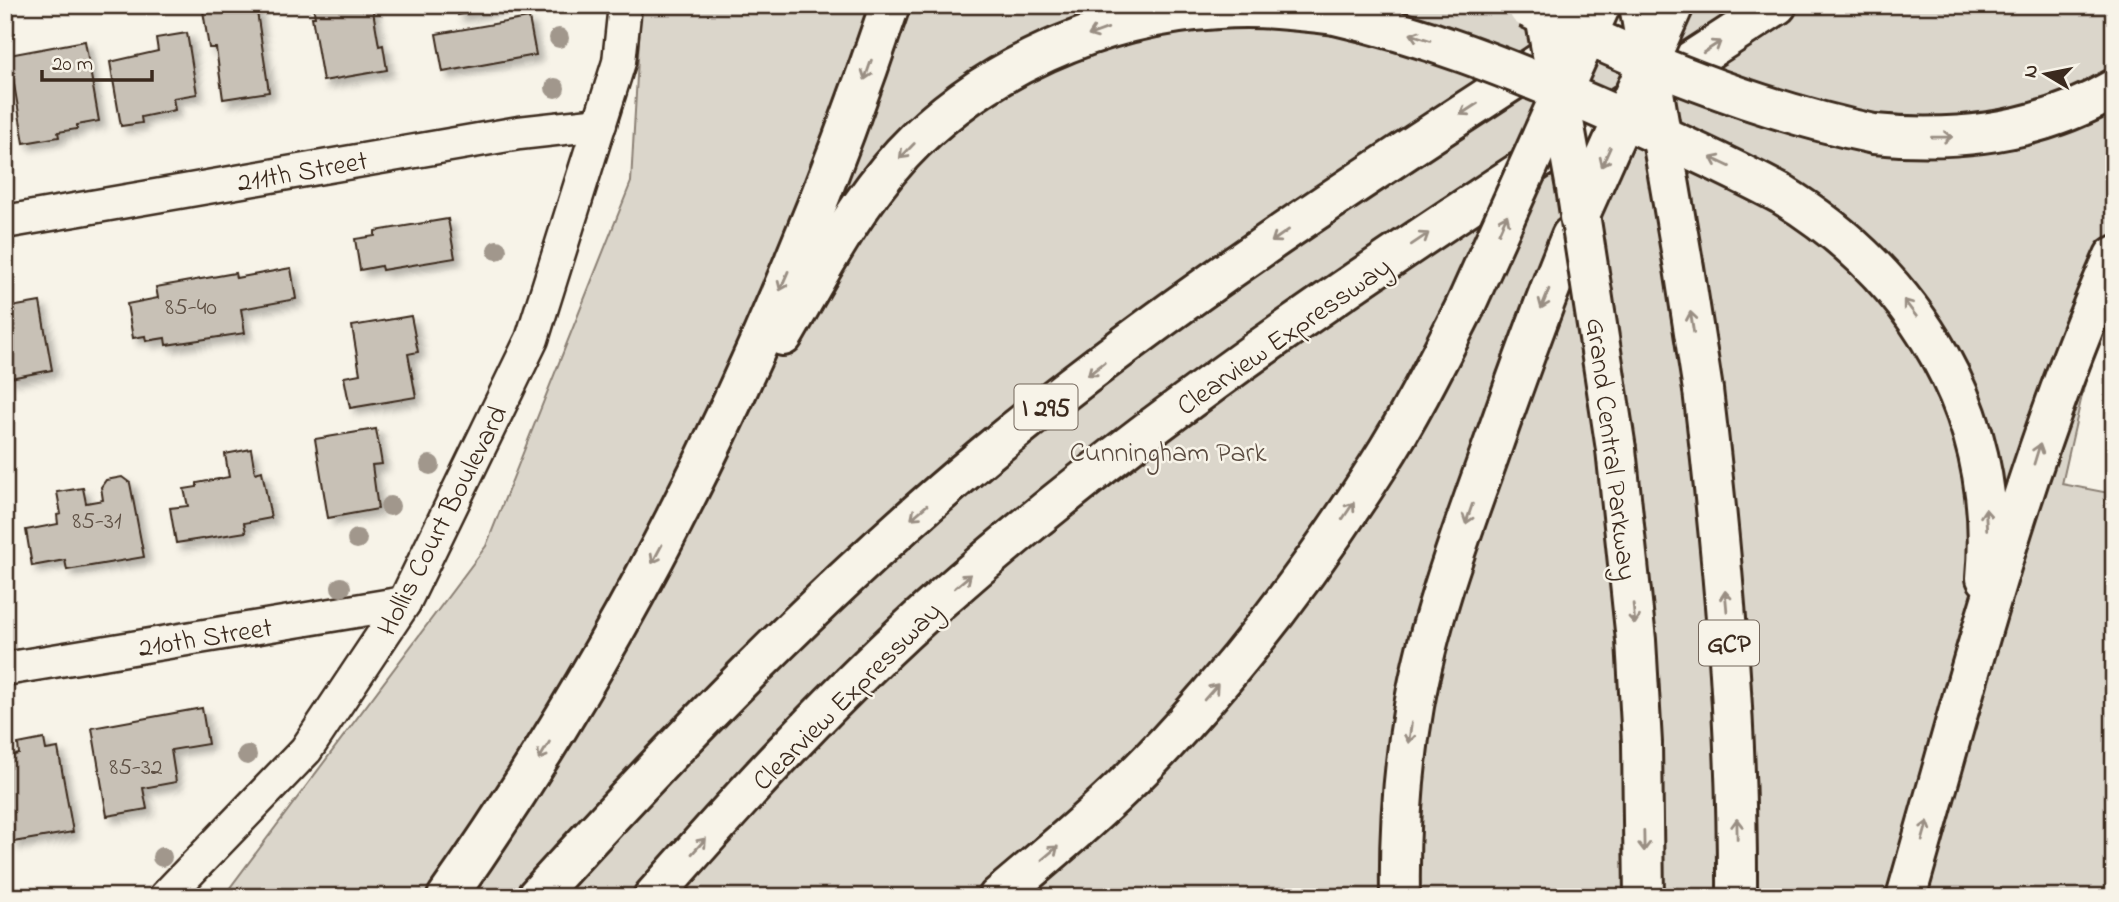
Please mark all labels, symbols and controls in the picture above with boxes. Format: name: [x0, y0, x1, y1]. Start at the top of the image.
one-way arrow: [1088, 27, 1110, 39]
one-way arrow: [1409, 30, 1431, 43]
scale bar: [42, 38, 152, 82]
north arrow: [2010, 38, 2080, 108]
one-way arrow: [1702, 40, 1722, 54]
text: 20 m: [52, 50, 93, 80]
one-way arrow: [861, 59, 874, 81]
text: N: [2017, 63, 2046, 80]
one-way arrow: [1460, 102, 1479, 116]
one-way arrow: [1930, 131, 1953, 144]
street label: 211th Street: [234, 142, 371, 205]
one-way arrow: [898, 142, 915, 159]
one-way arrow: [1599, 146, 1612, 167]
one-way arrow: [1710, 155, 1731, 169]
one-way arrow: [1497, 214, 1510, 235]
one-way arrow: [1271, 229, 1290, 243]
one-way arrow: [1409, 232, 1429, 246]
street label: Clearview Expressway: [1169, 248, 1401, 427]
one-way arrow: [777, 270, 790, 292]
one-way arrow: [1537, 288, 1550, 310]
house number: 85-40: [165, 291, 217, 326]
one-way arrow: [1902, 299, 1917, 318]
one-way arrow: [1686, 311, 1699, 334]
street label: Grand Central Parkway: [1573, 316, 1646, 583]
one-way arrow: [1087, 361, 1105, 376]
road number: I 295: [1014, 384, 1078, 430]
street label: Hollis Court Boulevard: [368, 399, 520, 644]
park label: Cunningham Park: [1070, 434, 1267, 475]
one-way arrow: [2032, 443, 2045, 465]
one-way arrow: [1340, 502, 1355, 521]
one-way arrow: [1462, 502, 1474, 524]
one-way arrow: [910, 504, 928, 520]
house number: 85-31: [72, 505, 122, 540]
one-way arrow: [1979, 508, 1992, 531]
one-way arrow: [650, 543, 664, 564]
one-way arrow: [954, 573, 972, 589]
one-way arrow: [1719, 591, 1732, 613]
street label: Clearview Expressway: [744, 593, 953, 802]
one-way arrow: [1627, 602, 1640, 625]
street label: 210th Street: [136, 609, 276, 670]
road number: GCP: [1699, 621, 1759, 666]
one-way arrow: [1203, 684, 1219, 702]
one-way arrow: [1404, 722, 1417, 744]
one-way arrow: [537, 741, 551, 761]
house number: 85-32: [109, 751, 163, 786]
one-way arrow: [1730, 817, 1744, 840]
one-way arrow: [1919, 820, 1932, 843]
one-way arrow: [1637, 829, 1650, 852]
one-way arrow: [691, 837, 707, 855]
one-way arrow: [1041, 845, 1059, 861]

